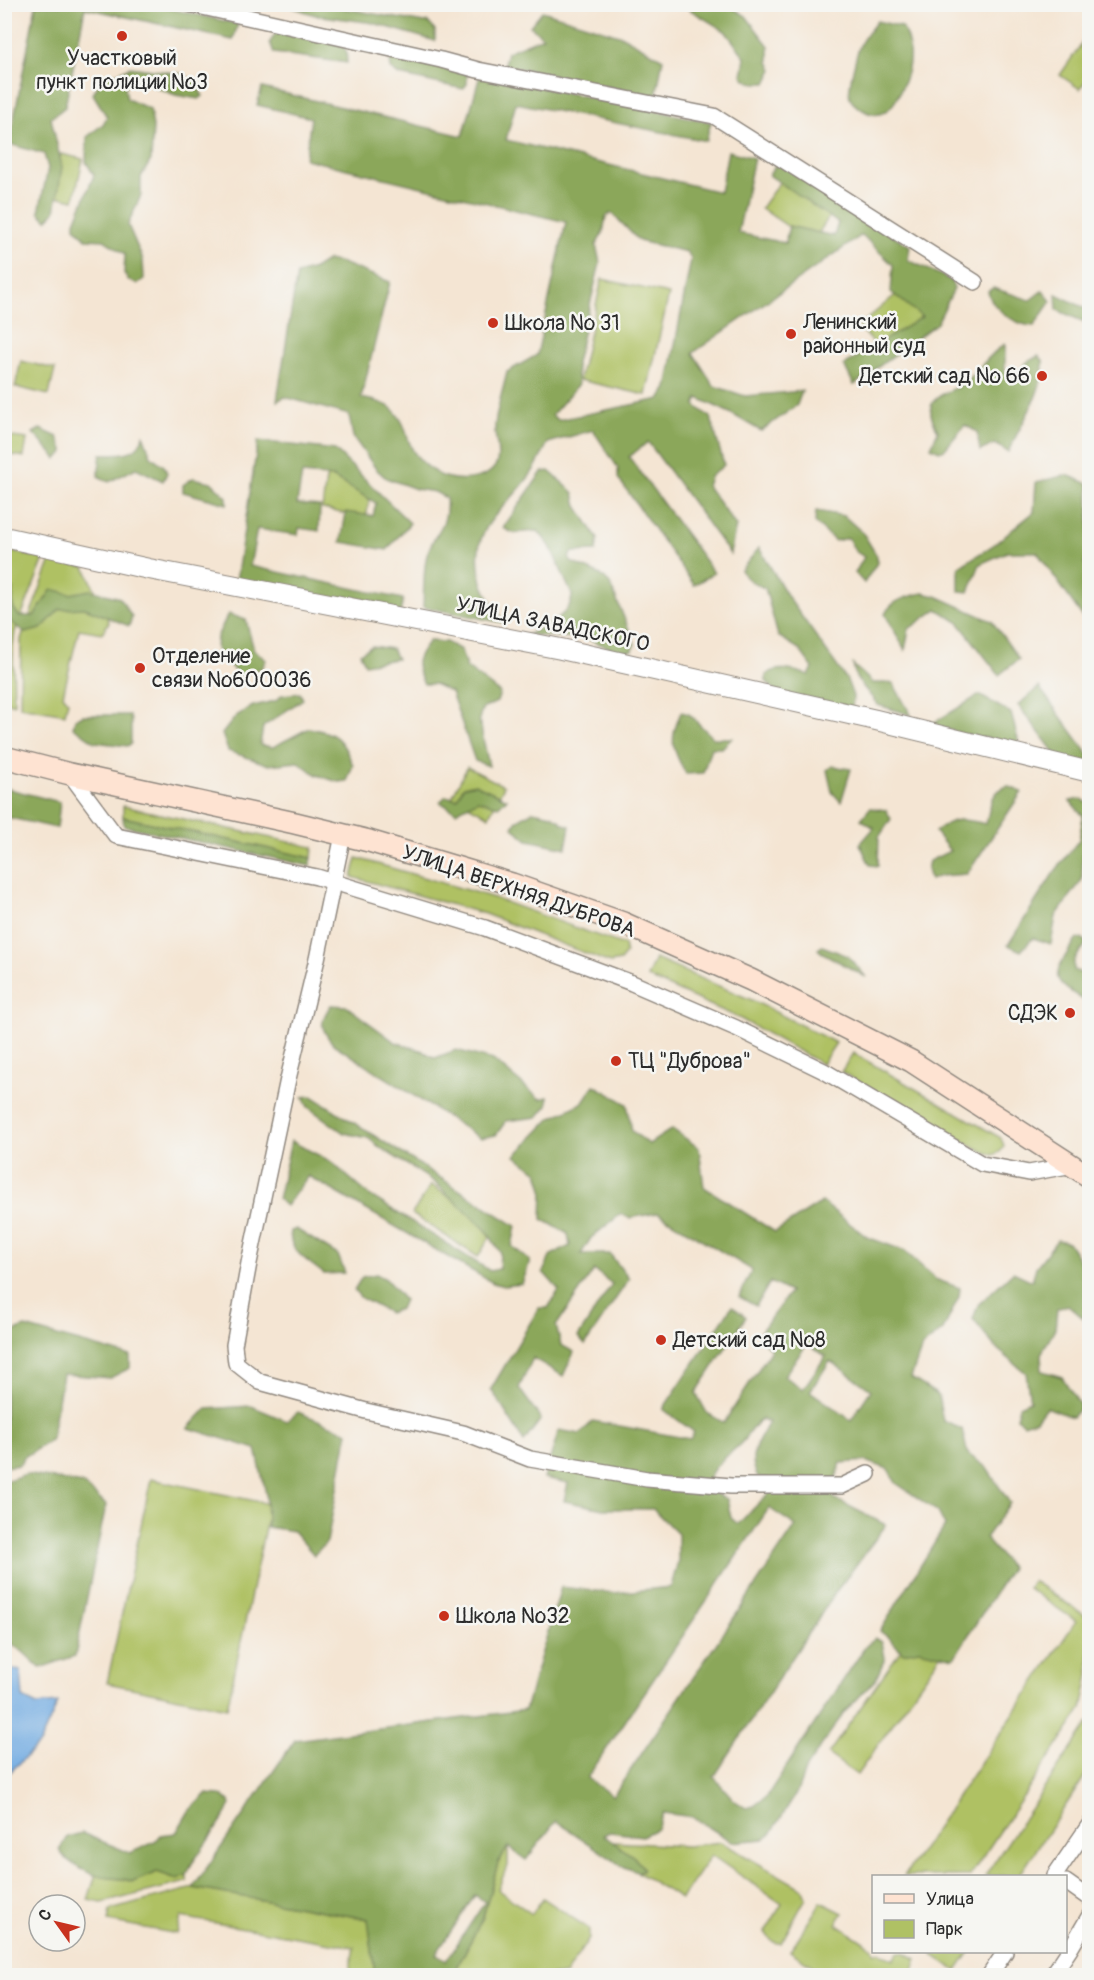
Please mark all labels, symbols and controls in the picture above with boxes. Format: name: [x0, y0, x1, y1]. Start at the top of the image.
marker: Участковый пункт полиции №3: [115, 29, 129, 43]
place label: Участковый пункт полиции №3: [36, 45, 208, 96]
place label: Ленинский районный суд: [802, 309, 926, 360]
place label: Школа № 31: [505, 310, 620, 337]
marker: Школа № 31: [486, 316, 500, 330]
marker: Ленинский районный суд: [784, 327, 798, 341]
place label: Детский сад № 66: [858, 363, 1030, 390]
marker: Детский сад № 66: [1035, 369, 1049, 383]
street label: УЛИЦА ЗАВАДСКОГО: [454, 591, 652, 658]
place label: Отделение связи №600036: [152, 643, 312, 694]
marker: Отделение связи №600036: [133, 661, 147, 675]
street label: УЛИЦА ВЕРХНЯЯ ДУБРОВА: [399, 839, 639, 944]
place label: СДЭК: [1008, 1000, 1058, 1027]
marker: СДЭК: [1063, 1006, 1077, 1020]
place label: ТЦ "Дуброва": [628, 1048, 751, 1075]
marker: ТЦ "Дуброва": [609, 1054, 623, 1068]
place label: Детский сад №8: [672, 1327, 826, 1354]
marker: Детский сад №8: [654, 1333, 668, 1347]
place label: Школа №32: [456, 1603, 570, 1630]
marker: Школа №32: [437, 1609, 451, 1623]
legend: [872, 1875, 1067, 1953]
text: Улица: [926, 1888, 974, 1911]
north arrow: [27, 1893, 87, 1953]
text: С: [34, 1905, 57, 1925]
text: Парк: [926, 1918, 963, 1941]

